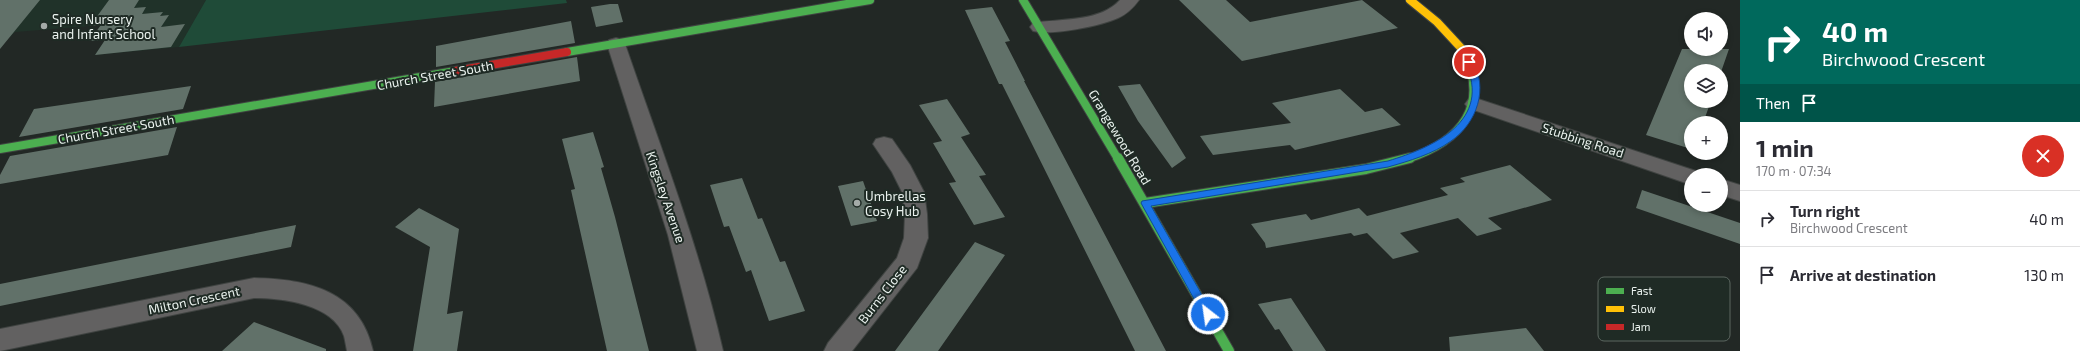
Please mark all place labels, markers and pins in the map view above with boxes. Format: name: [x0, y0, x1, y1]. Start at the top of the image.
place label: Spire Nursery and Infant School: [52, 11, 155, 42]
marker: Spire Nursery and Infant School: [39, 21, 49, 31]
pin: [1452, 45, 1486, 79]
place label: Umbrellas Cosy Hub: [865, 188, 926, 219]
marker: Umbrellas Cosy Hub: [852, 198, 862, 208]

